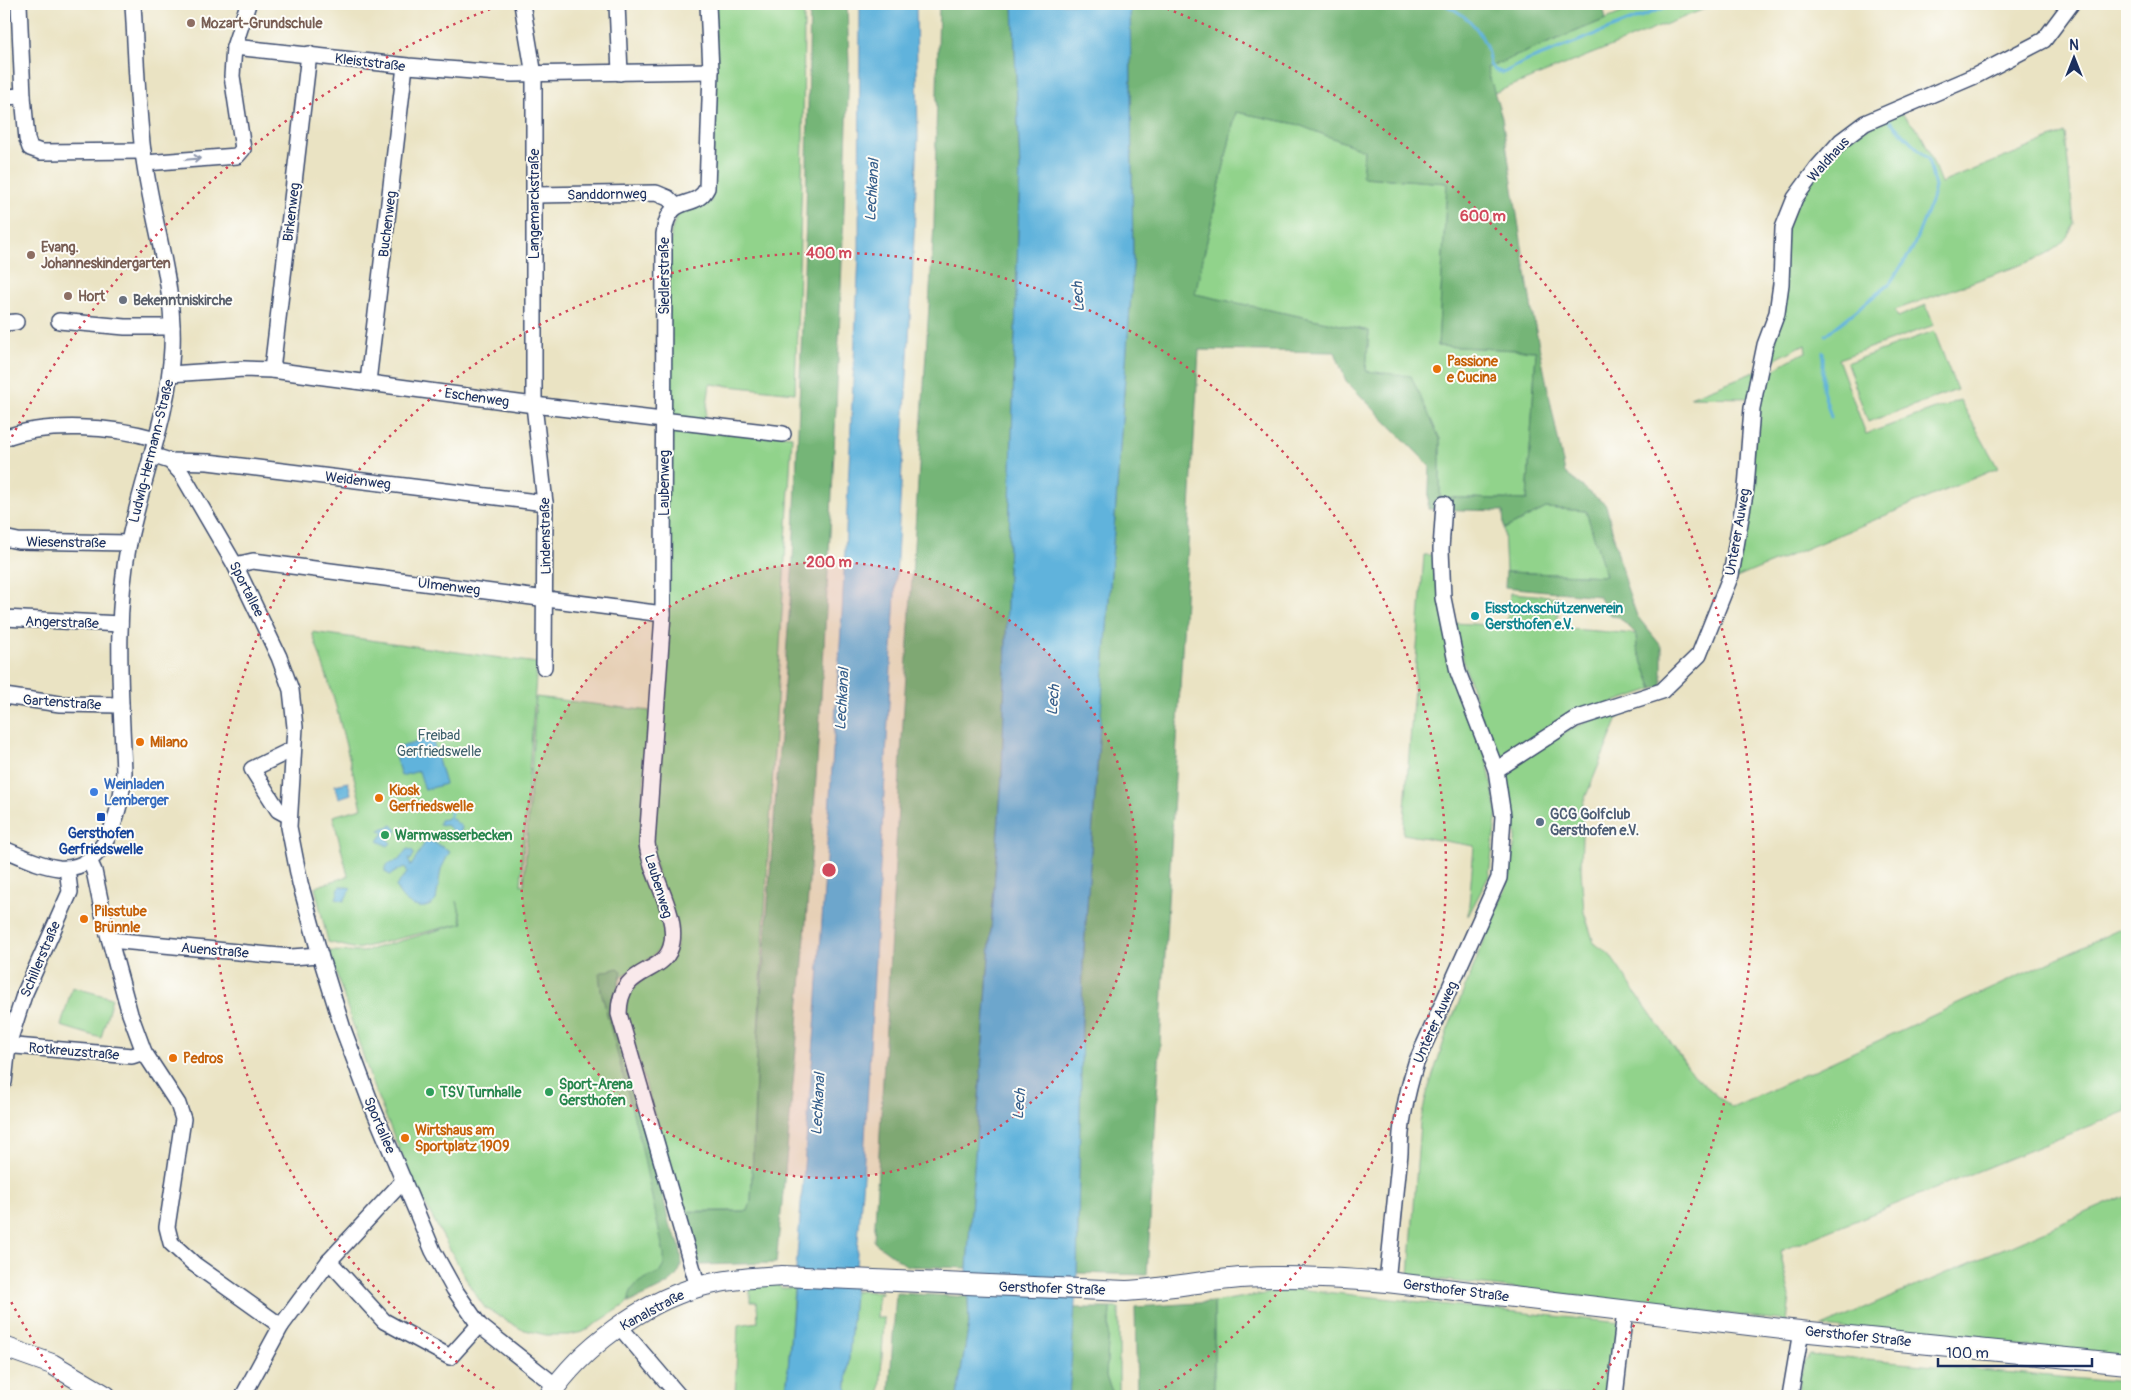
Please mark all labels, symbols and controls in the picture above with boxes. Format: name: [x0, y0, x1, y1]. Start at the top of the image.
place label: Mozart-Grundschule: [201, 15, 323, 32]
marker: Mozart-Grundschule: [185, 17, 197, 29]
north arrow: [2048, 32, 2098, 82]
text: N: [2069, 37, 2079, 54]
street label: Kleiststraße: [334, 50, 406, 75]
street label: Waldhaus: [1804, 133, 1853, 185]
street label: Langemarckstraße: [526, 149, 543, 259]
one-way arrow: [185, 155, 201, 164]
water label: Lechkanal: [861, 157, 884, 222]
street label: Birkenweg: [279, 182, 304, 242]
street label: Sanddornweg: [567, 185, 647, 204]
street label: Buchenweg: [375, 190, 400, 258]
text: 600 m: [1460, 207, 1506, 226]
street label: Siedlerstraße: [656, 237, 673, 315]
place label: Evang. Johanneskindergarten: [41, 239, 171, 272]
text: 400 m: [806, 244, 852, 263]
marker: Evang. Johanneskindergarten: [25, 249, 37, 261]
water label: Lech: [1068, 280, 1089, 313]
place label: Hort: [78, 288, 105, 305]
marker: Hort: [62, 290, 74, 302]
place label: Bekenntniskirche: [133, 292, 233, 309]
marker: Bekenntniskirche: [117, 294, 129, 306]
place label: Passione e Cucina: [1446, 353, 1499, 386]
marker: Passione e Cucina: [1431, 363, 1443, 375]
street label: Ludwig-Hermann-Straße: [125, 378, 178, 525]
street label: Eschenweg: [443, 385, 510, 410]
street label: Laubenweg: [656, 450, 673, 516]
street label: Weidenweg: [324, 468, 392, 493]
street label: Unterer Auweg: [1721, 487, 1754, 577]
street label: Lindenstraße: [536, 497, 555, 575]
street label: Wiesenstraße: [26, 533, 106, 552]
text: 200 m: [806, 553, 852, 572]
street label: Sportallee: [225, 559, 268, 620]
street label: Ulmenweg: [417, 574, 481, 599]
place label: Eisstockschützenverein Gersthofen e.V.: [1485, 600, 1623, 633]
marker: Eisstockschützenverein Gersthofen e.V.: [1469, 610, 1481, 622]
street label: Angerstraße: [25, 613, 99, 632]
water label: Lechkanal: [831, 666, 854, 731]
water label: Lech: [1043, 683, 1064, 716]
street label: Gartenstraße: [22, 691, 102, 714]
park label: Freibad Gerfriedswelle: [397, 727, 481, 760]
place label: Milano: [150, 734, 188, 751]
marker: Milano: [134, 736, 146, 748]
place label: Weinladen Lemberger: [104, 776, 170, 809]
place label: Kiosk Gerfriedswelle: [389, 782, 474, 815]
marker: Weinladen Lemberger: [88, 786, 100, 798]
marker: Kiosk Gerfriedswelle: [373, 792, 385, 804]
place label: GCG Golfclub Gersthofen e.V.: [1550, 806, 1639, 839]
marker: Gersthofen Gerfriedswelle: [95, 811, 107, 823]
marker: GCG Golfclub Gersthofen e.V.: [1534, 816, 1546, 828]
place label: Gersthofen Gerfriedswelle: [59, 825, 144, 858]
place label: Warmwasserbecken: [395, 827, 513, 844]
marker: Warmwasserbecken: [379, 829, 391, 841]
street label: Laubenweg: [641, 852, 676, 920]
centre of rings: [820, 861, 838, 879]
place label: Pilsstube Brünnle: [94, 903, 148, 936]
marker: Pilsstube Brünnle: [78, 913, 90, 925]
street label: Schillerstraße: [17, 919, 64, 1000]
street label: Auenstraße: [180, 939, 250, 962]
street label: Unterer Auweg: [1410, 978, 1461, 1066]
street label: Rotkreuzstraße: [28, 1039, 120, 1064]
place label: Pedros: [183, 1050, 224, 1067]
marker: Pedros: [167, 1052, 179, 1064]
water label: Lechkanal: [807, 1071, 830, 1136]
place label: Sport-Arena Gersthofen: [559, 1076, 633, 1109]
place label: TSV Turnhalle: [439, 1084, 522, 1101]
marker: TSV Turnhalle: [424, 1086, 436, 1098]
marker: Sport-Arena Gersthofen: [543, 1086, 555, 1098]
water label: Lech: [1009, 1087, 1030, 1120]
street label: Sportallee: [360, 1094, 399, 1156]
place label: Wirtshaus am Sportplatz 1909: [415, 1122, 509, 1155]
marker: Wirtshaus am Sportplatz 1909: [399, 1132, 411, 1144]
street label: Gersthofer Straße: [1402, 1276, 1510, 1305]
street label: Gersthofer Straße: [998, 1278, 1106, 1299]
street label: Kanalstraße: [617, 1286, 687, 1334]
street label: Gersthofer Straße: [1804, 1322, 1912, 1351]
scale bar: [1938, 1335, 2092, 1367]
text: 100 m: [1946, 1344, 1989, 1363]

